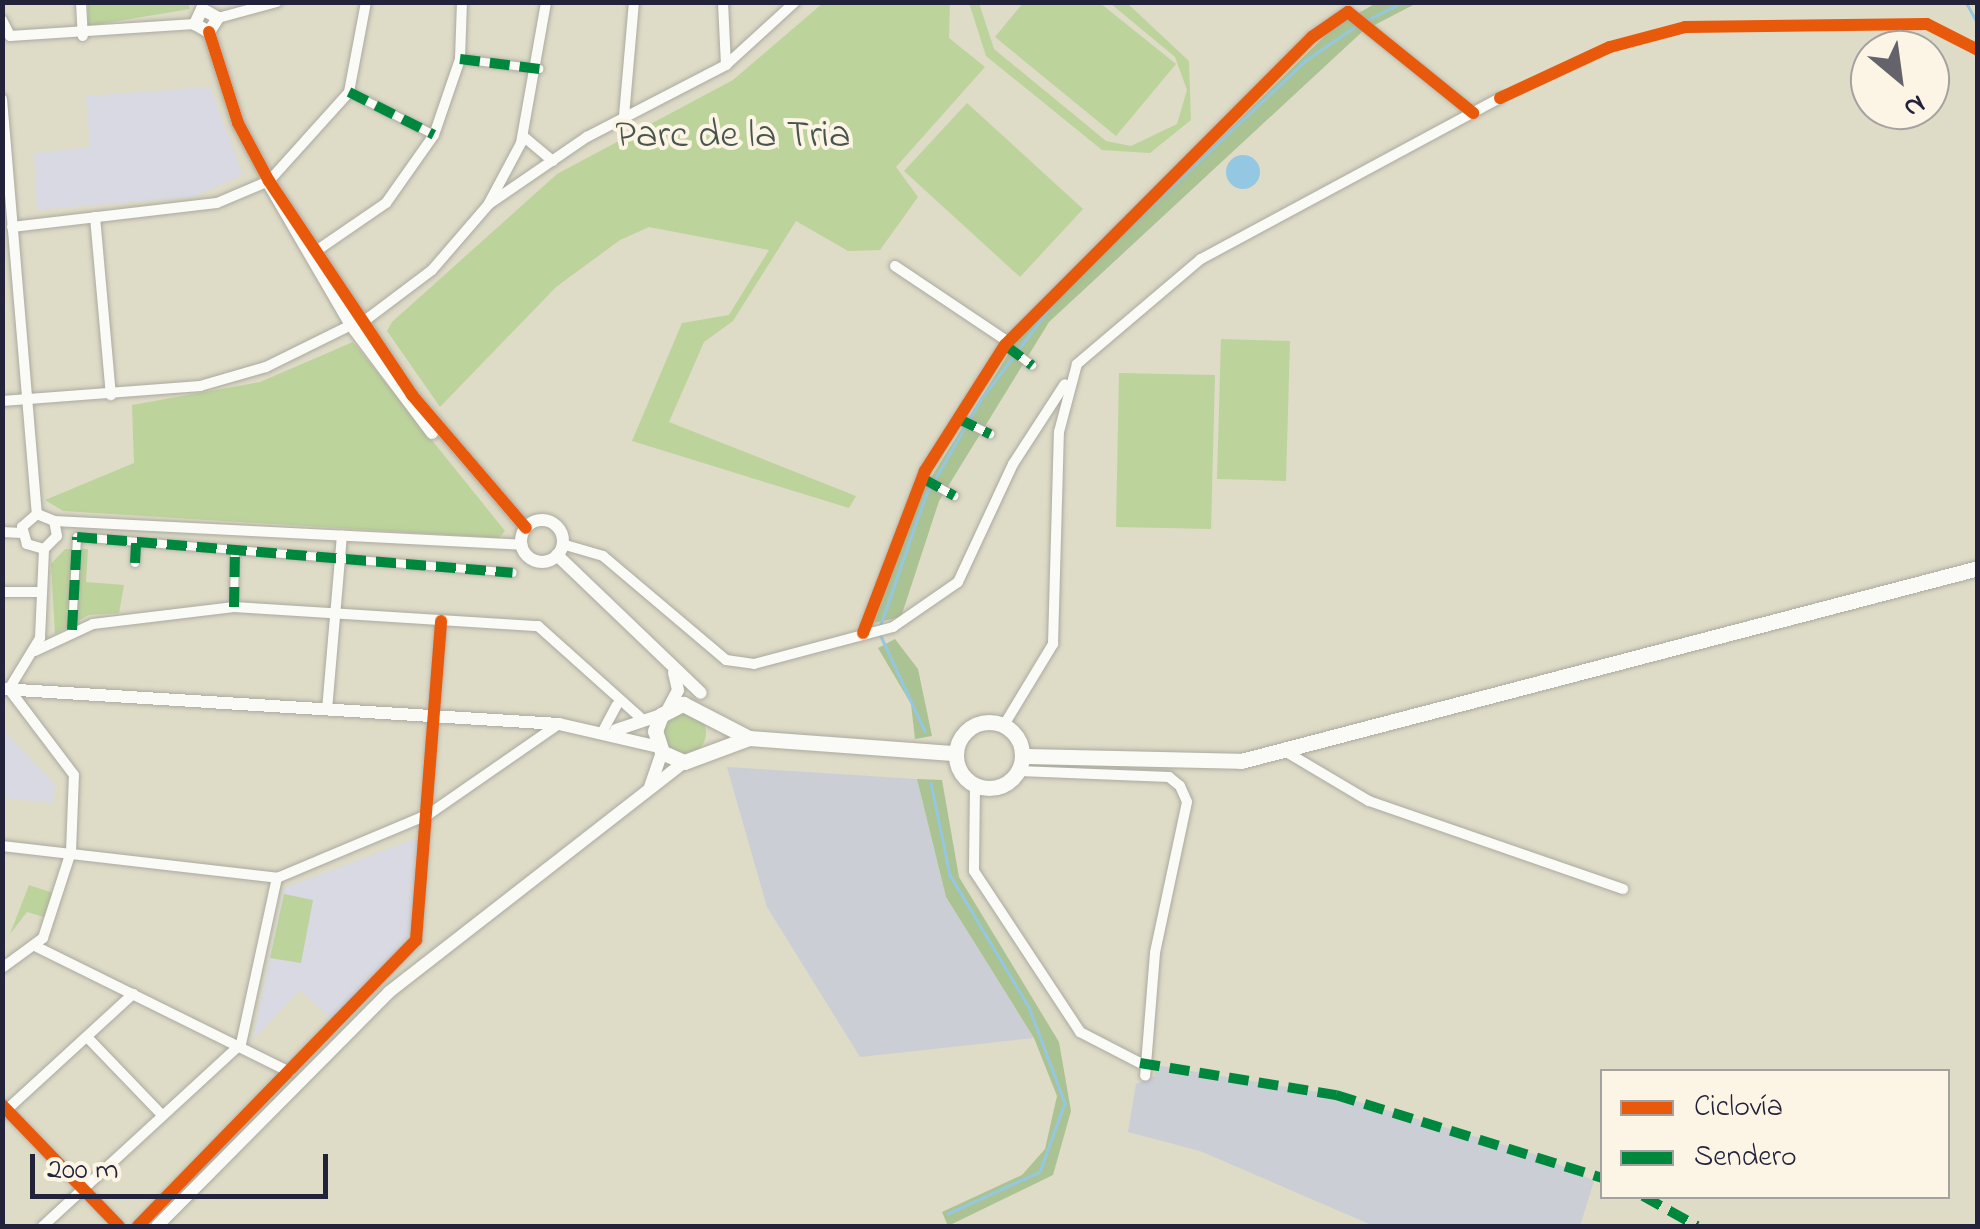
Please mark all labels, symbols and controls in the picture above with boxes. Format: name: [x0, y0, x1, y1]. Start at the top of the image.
north arrow: [1850, 30, 1950, 130]
text: N: [1896, 82, 1932, 127]
park label: Parc de la Tria: [615, 113, 851, 161]
legend: [1600, 1069, 1950, 1199]
text: Ciclovía: [1694, 1086, 1783, 1130]
scale bar: [35, 1134, 332, 1196]
text: Sendero: [1694, 1136, 1797, 1180]
text: 200 m: [47, 1149, 119, 1193]

